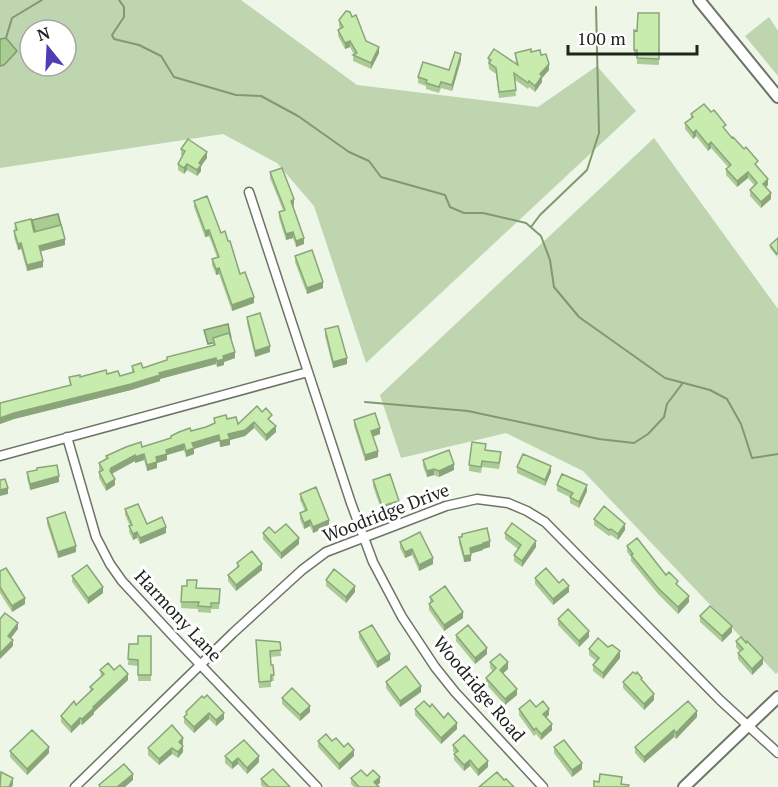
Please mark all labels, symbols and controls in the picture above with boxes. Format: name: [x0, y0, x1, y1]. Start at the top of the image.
north arrow: [18, 18, 78, 78]
scale bar: [568, 18, 697, 56]
text: N: [34, 21, 53, 46]
text: 100 m: [577, 26, 626, 50]
street label: Woodridge Drive: [319, 477, 452, 547]
street label: Harmony Lane: [130, 564, 228, 666]
street label: Woodridge Road: [428, 630, 531, 746]

